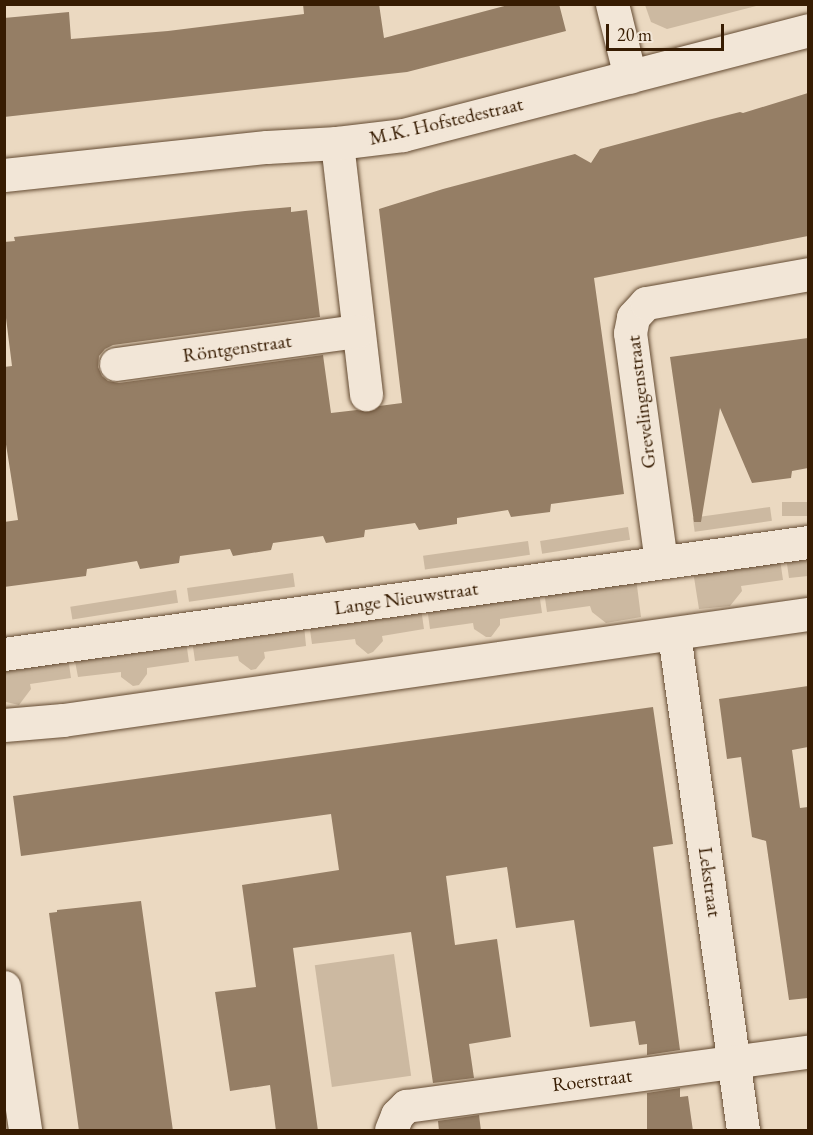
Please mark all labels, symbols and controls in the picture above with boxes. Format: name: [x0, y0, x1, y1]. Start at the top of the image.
scale bar: [609, 12, 728, 50]
text: 20 m: [617, 23, 652, 46]
street label: M.K. Hofstedestraat: [367, 92, 525, 150]
street label: Röntgenstraat: [181, 328, 293, 368]
street label: Grevelingenstraat: [621, 334, 661, 470]
street label: Lange Nieuwstraat: [332, 576, 480, 620]
street label: Lekstraat: [693, 845, 727, 919]
street label: Roerstraat: [551, 1063, 633, 1097]

